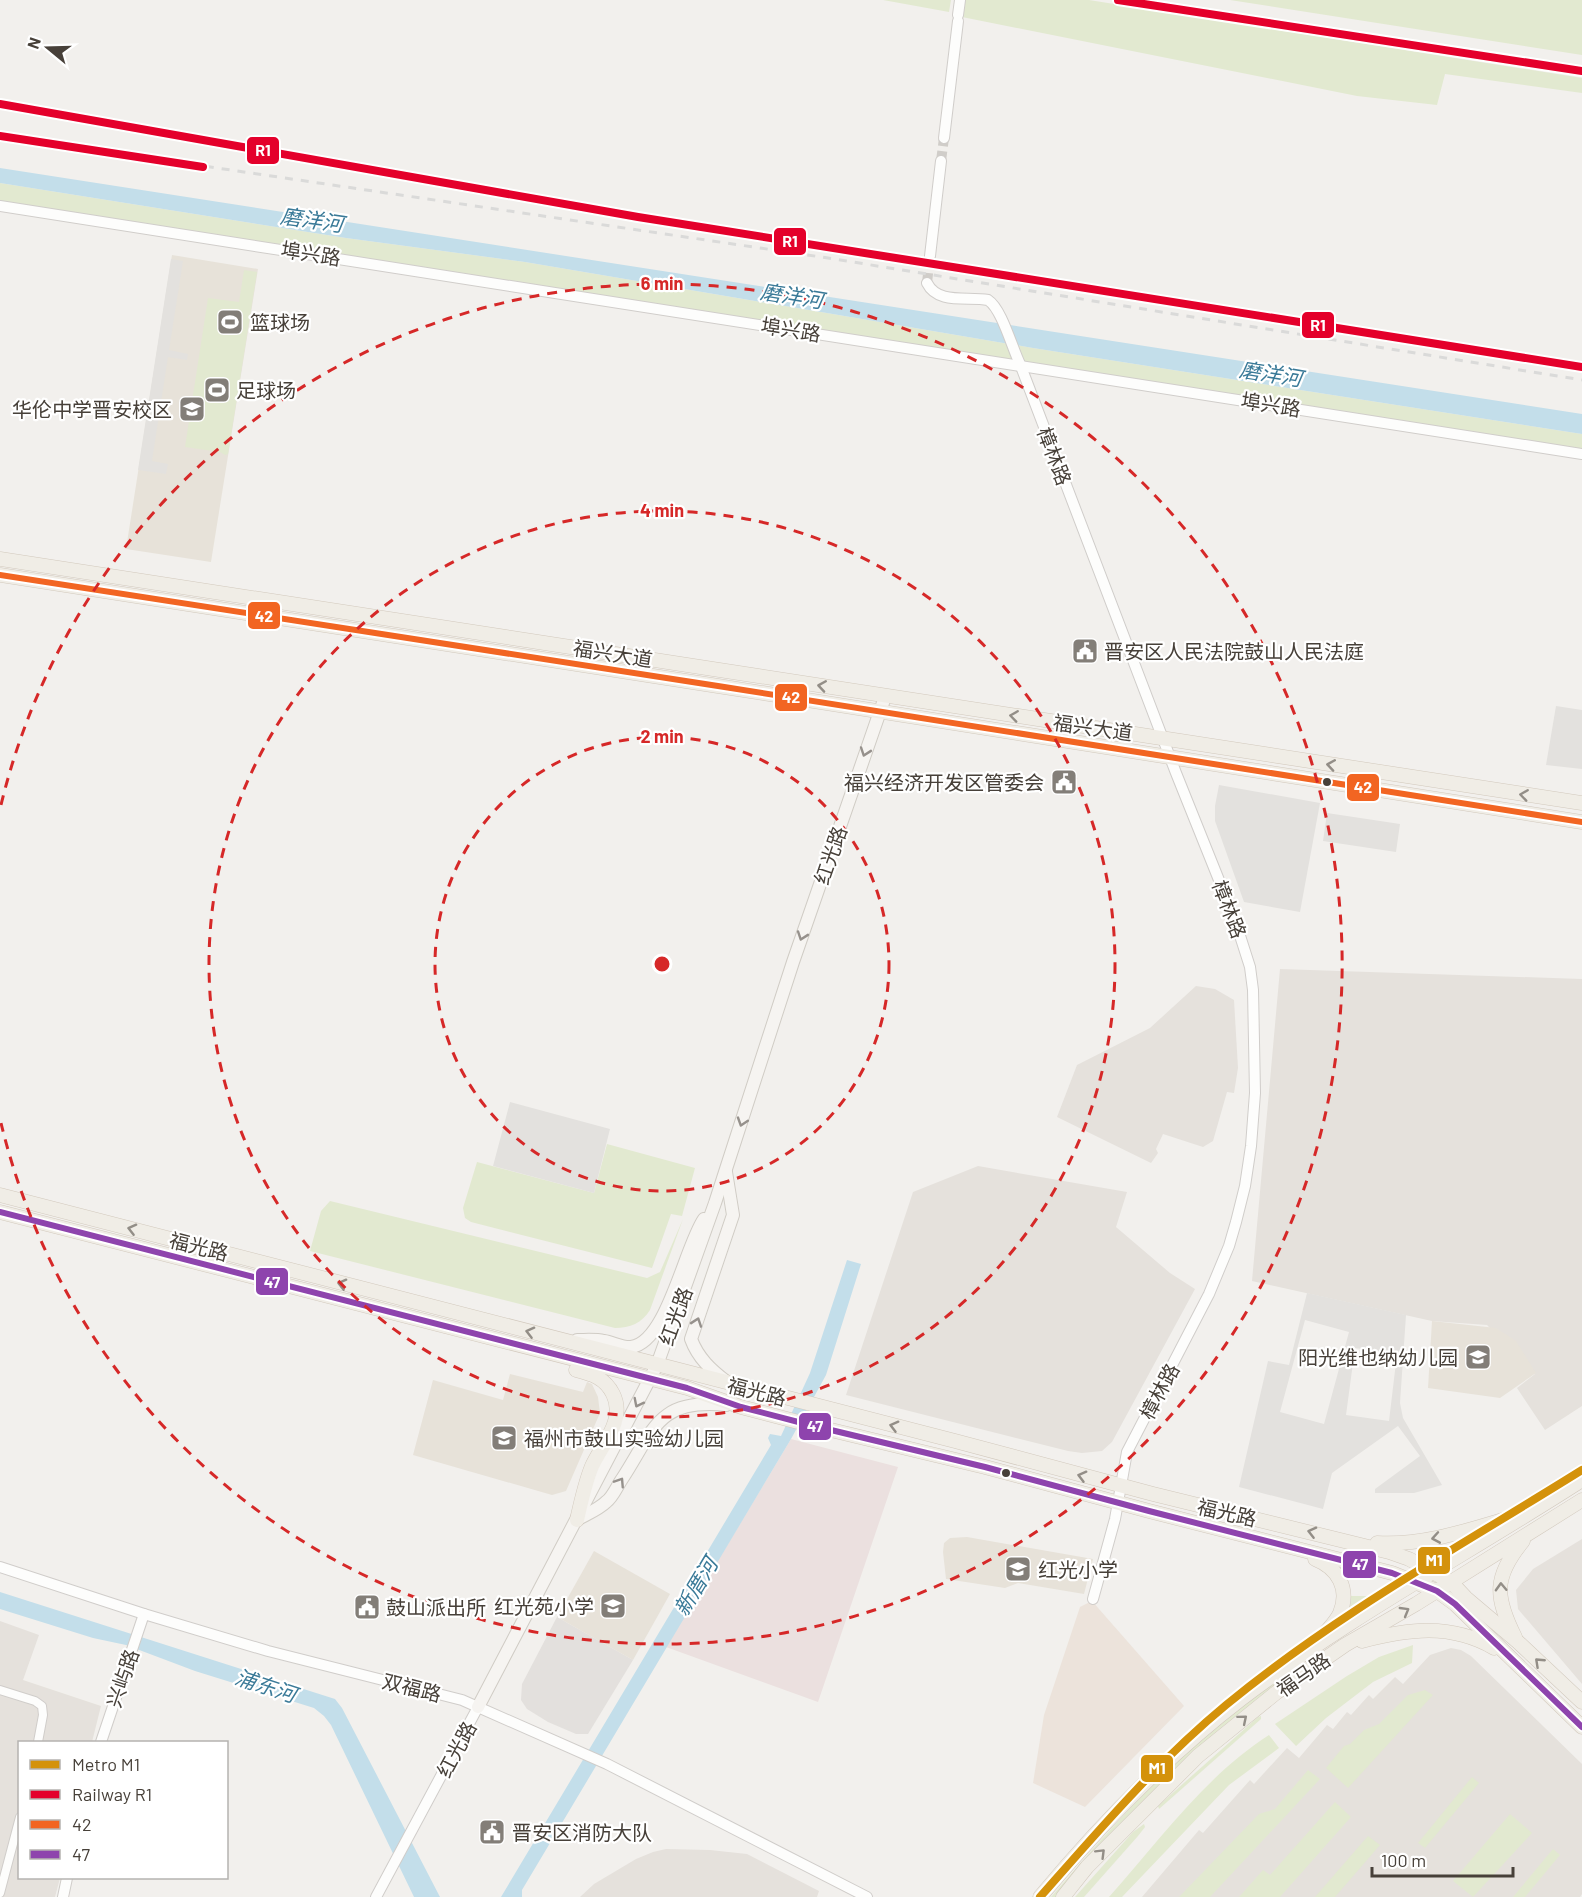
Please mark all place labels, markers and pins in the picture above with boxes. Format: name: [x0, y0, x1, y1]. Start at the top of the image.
sports icon: 篮球场: [215, 307, 245, 337]
place label: 篮球场: [250, 310, 310, 334]
sports icon: 足球场: [202, 375, 232, 405]
place label: 足球场: [236, 378, 296, 402]
school or university icon: 华伦中学晋安校区: [177, 394, 207, 424]
place label: 华伦中学晋安校区: [12, 397, 172, 421]
public building icon: 晋安区人民法院鼓山人民法庭: [1070, 636, 1100, 666]
place label: 晋安区人民法院鼓山人民法庭: [1104, 639, 1364, 663]
public building icon: 福兴经济开发区管委会: [1049, 767, 1079, 797]
place label: 福兴经济开发区管委会: [844, 770, 1044, 794]
unlabelled marker: [1321, 776, 1333, 788]
centre of rings: [652, 954, 672, 974]
school or university icon: 阳光维也纳幼儿园: [1463, 1342, 1493, 1372]
place label: 阳光维也纳幼儿园: [1298, 1345, 1458, 1369]
school or university icon: 福州市鼓山实验幼儿园: [489, 1423, 519, 1453]
place label: 福州市鼓山实验幼儿园: [524, 1426, 724, 1450]
unlabelled marker: [1000, 1467, 1012, 1479]
school or university icon: 红光小学: [1003, 1554, 1033, 1584]
place label: 红光小学: [1038, 1557, 1118, 1581]
school or university icon: 红光苑小学: [598, 1591, 628, 1621]
public building icon: 鼓山派出所: [352, 1592, 382, 1622]
place label: 红光苑小学: [494, 1594, 594, 1618]
place label: 鼓山派出所: [386, 1595, 486, 1619]
public building icon: 晋安区消防大队: [477, 1817, 507, 1847]
place label: 晋安区消防大队: [512, 1820, 652, 1844]

